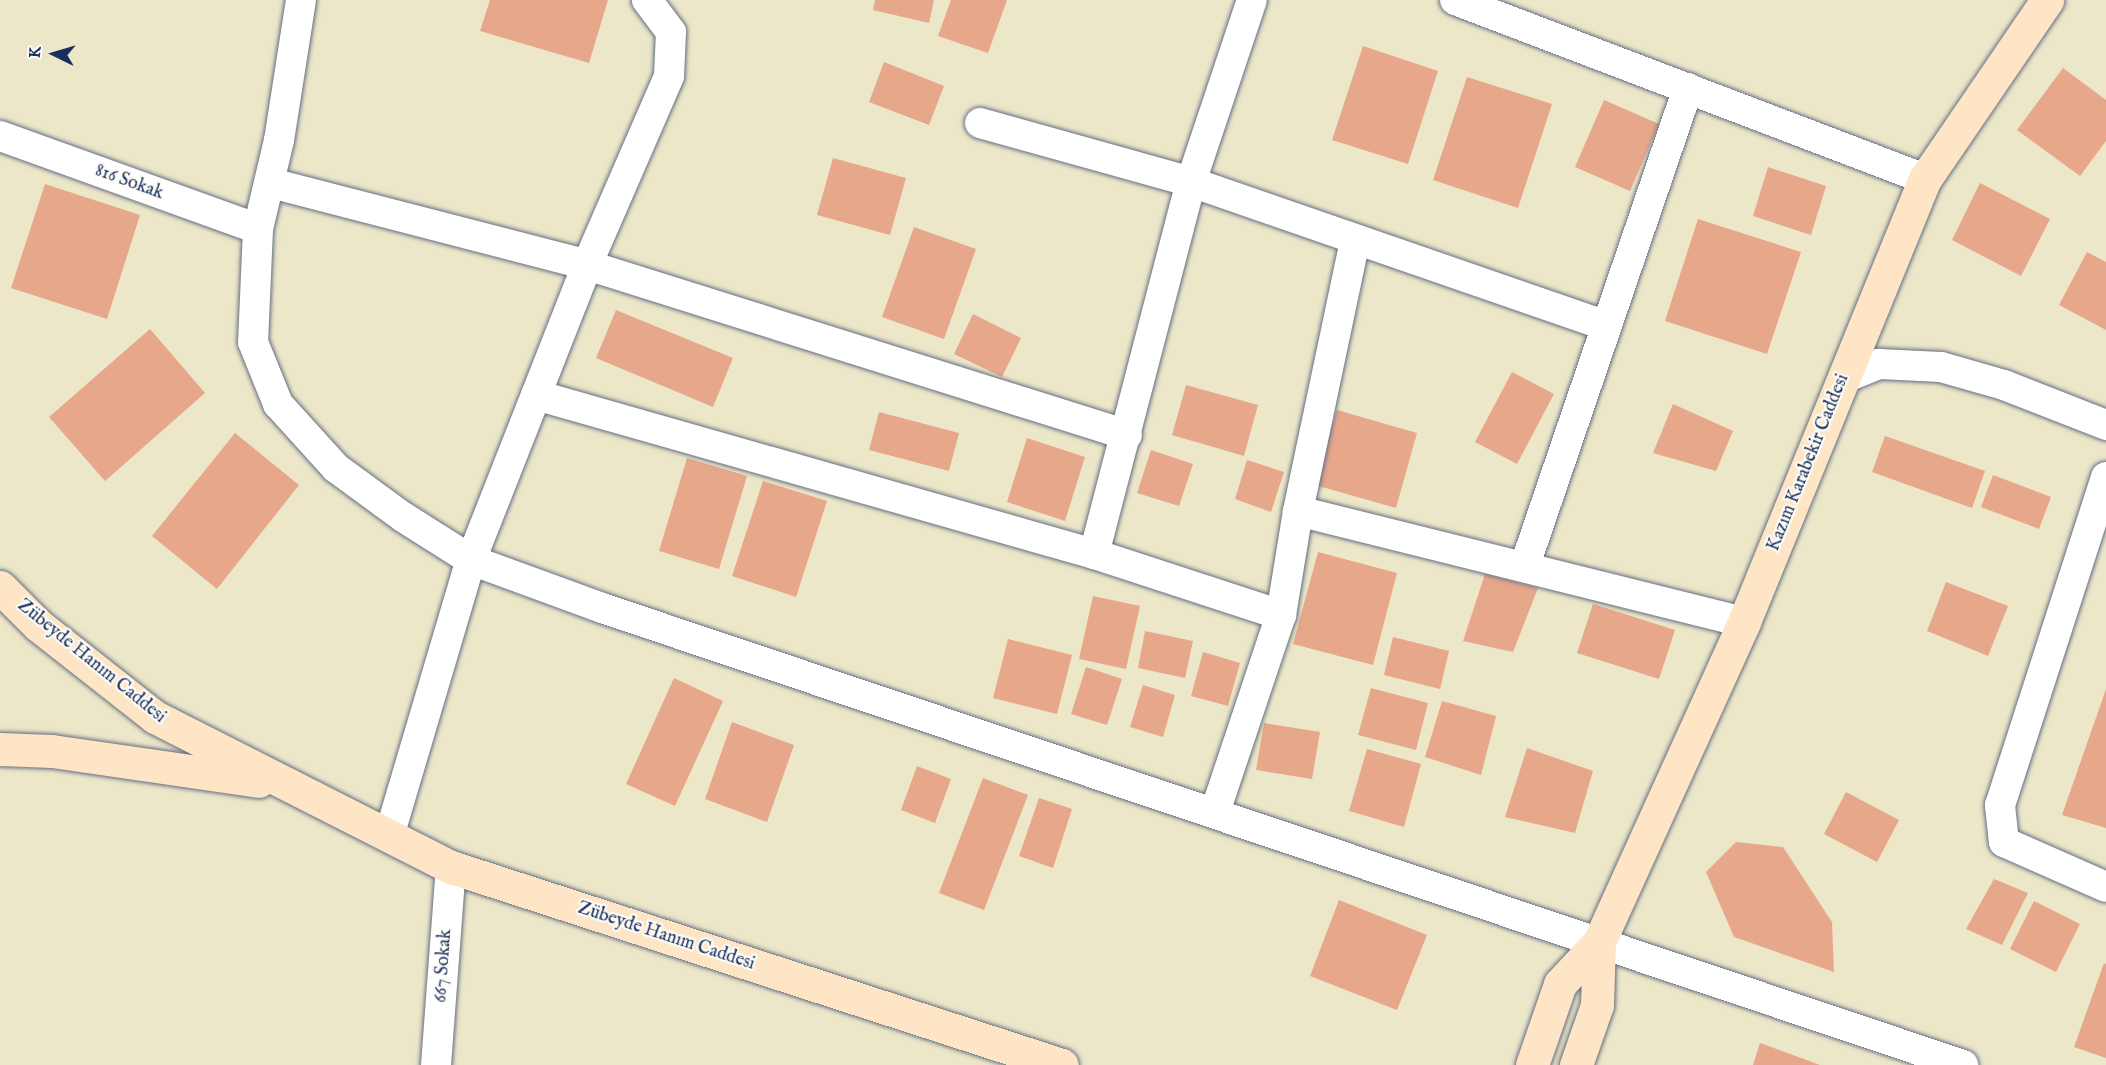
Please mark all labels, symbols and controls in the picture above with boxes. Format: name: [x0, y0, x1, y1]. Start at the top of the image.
north arrow: [24, 24, 84, 84]
text: K: [26, 46, 47, 59]
street label: 816 Sokak: [92, 161, 166, 205]
street label: Kazım Karabekir Caddesi: [1764, 371, 1854, 555]
street label: Zübeyde Hanım Caddesi: [12, 595, 170, 729]
street label: Zübeyde Hanım Caddesi: [575, 898, 757, 976]
street label: 667 Sokak: [431, 929, 457, 1003]

